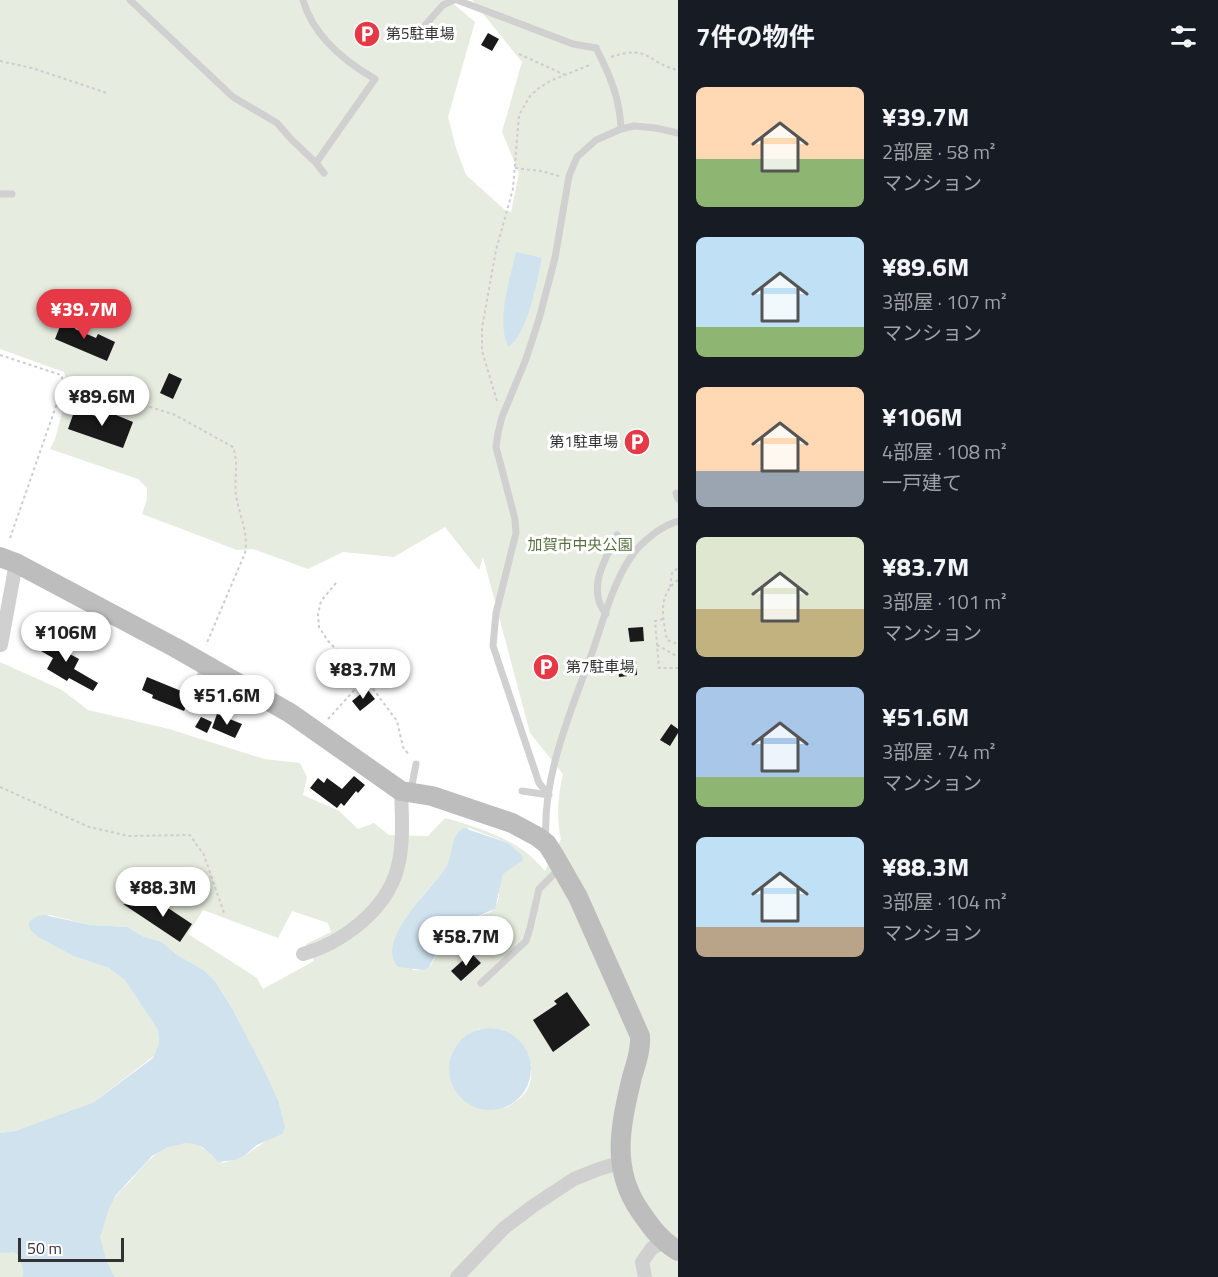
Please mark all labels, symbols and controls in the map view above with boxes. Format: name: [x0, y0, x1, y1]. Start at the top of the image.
text: 7件の物件: [696, 17, 815, 56]
parking icon: 第5駐車場: [352, 19, 382, 49]
icon: filters: [1167, 20, 1200, 53]
place label: 第5駐車場: [386, 22, 454, 45]
text: ¥39.7M: [882, 97, 969, 136]
icon: home: [744, 111, 816, 183]
text: 2部屋 · 58 m²: [882, 136, 995, 167]
text: マンション: [882, 167, 982, 198]
text: ¥89.6M: [882, 247, 969, 286]
icon: home: [744, 261, 816, 333]
text: 3部屋 · 107 m²: [882, 286, 1007, 317]
pin: ¥39.7M: [35, 289, 133, 340]
text: ¥39.7M: [50, 293, 118, 324]
text: マンション: [882, 317, 982, 348]
pin: ¥89.6M: [53, 376, 151, 427]
text: ¥89.6M: [68, 380, 136, 411]
text: ¥106M: [882, 397, 963, 436]
icon: home: [744, 411, 816, 483]
parking icon: 第1駐車場: [622, 427, 652, 457]
place label: 第1駐車場: [550, 430, 618, 453]
text: 4部屋 · 108 m²: [882, 436, 1007, 467]
text: 一戸建て: [882, 467, 962, 498]
park label: 加賀市中央公園: [527, 533, 633, 556]
text: ¥83.7M: [882, 547, 969, 586]
icon: home: [744, 561, 816, 633]
text: 3部屋 · 101 m²: [882, 586, 1007, 617]
pin: ¥106M: [24, 612, 108, 663]
text: ¥106M: [35, 616, 97, 647]
text: マンション: [882, 617, 982, 648]
pin: ¥83.7M: [314, 649, 412, 700]
parking icon: 第7駐車場: [531, 652, 561, 682]
text: ¥83.7M: [329, 653, 397, 684]
place label: 第7駐車場: [566, 655, 634, 678]
pin: ¥51.6M: [178, 675, 276, 726]
text: ¥51.6M: [193, 679, 261, 710]
text: ¥51.6M: [882, 697, 969, 736]
icon: home: [744, 711, 816, 783]
text: 3部屋 · 74 m²: [882, 736, 995, 767]
text: マンション: [882, 767, 982, 798]
text: ¥88.3M: [882, 847, 969, 886]
icon: home: [744, 861, 816, 933]
pin: ¥88.3M: [114, 867, 212, 918]
text: ¥88.3M: [129, 871, 197, 902]
text: 3部屋 · 104 m²: [882, 886, 1007, 917]
pin: ¥58.7M: [417, 916, 515, 967]
text: マンション: [882, 917, 982, 948]
text: ¥58.7M: [432, 920, 500, 951]
scale bar: [18, 1235, 124, 1262]
text: 50 m: [27, 1236, 62, 1260]

